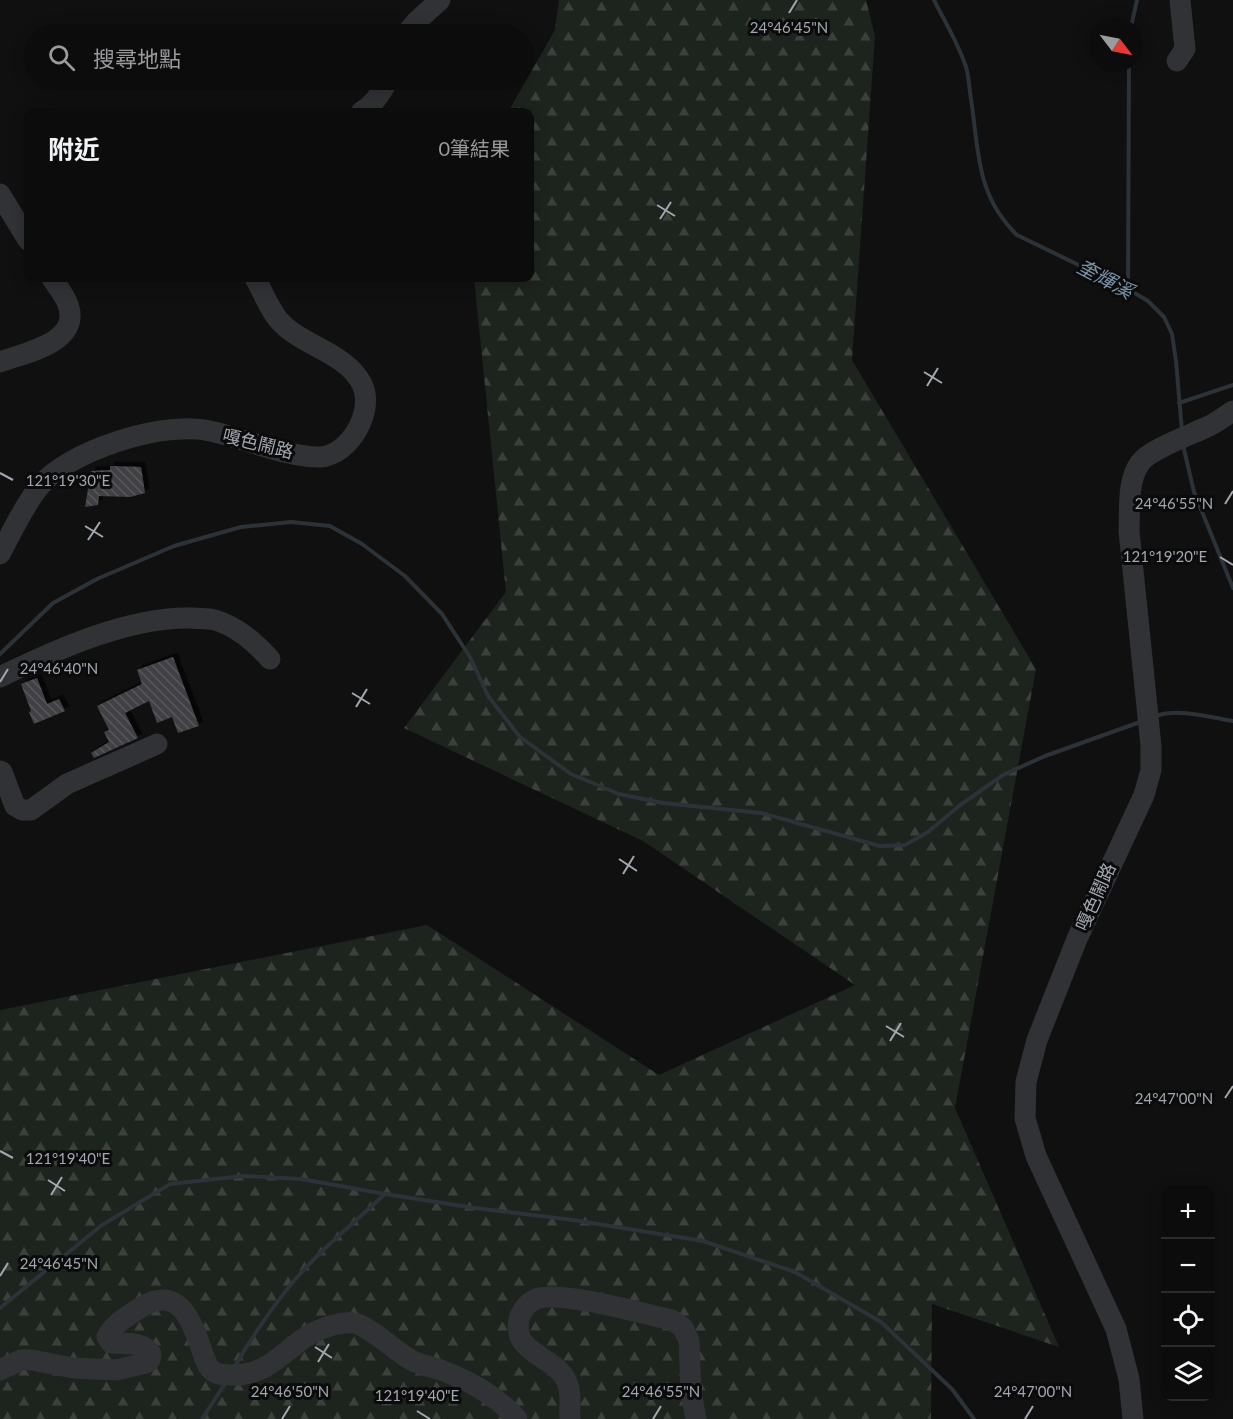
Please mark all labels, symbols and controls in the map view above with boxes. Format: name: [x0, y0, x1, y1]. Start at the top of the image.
text: 24°46'45"N: [750, 18, 828, 36]
north arrow: [1089, 18, 1143, 72]
search box: [24, 24, 534, 90]
icon: search: [45, 41, 78, 74]
text: 搜尋地點: [93, 45, 181, 72]
text: 附近: [48, 133, 100, 165]
text: 0筆結果: [438, 136, 510, 160]
water label: 奎輝溪: [1073, 253, 1140, 304]
street label: 嘎色鬧路: [221, 424, 296, 462]
text: 121°19'30"E: [26, 471, 110, 489]
text: 24°46'55"N: [1135, 494, 1213, 512]
text: 121°19'20"E: [1123, 547, 1207, 565]
text: 24°46'40"N: [20, 659, 98, 677]
street label: 嘎色鬧路: [1070, 859, 1120, 934]
text: 24°47'00"N: [1135, 1089, 1213, 1107]
text: 121°19'40"E: [26, 1149, 110, 1167]
map controls: [1161, 1185, 1215, 1401]
button: +: [1161, 1185, 1215, 1239]
button: −: [1161, 1239, 1215, 1293]
text: 24°46'45"N: [20, 1254, 98, 1272]
button: locate: [1161, 1293, 1215, 1347]
button: layers: [1161, 1347, 1215, 1401]
text: 24°46'50"N: [251, 1382, 329, 1400]
text: 24°46'55"N: [622, 1382, 700, 1400]
text: 24°47'00"N: [994, 1382, 1072, 1400]
text: 121°19'40"E: [375, 1386, 459, 1404]

